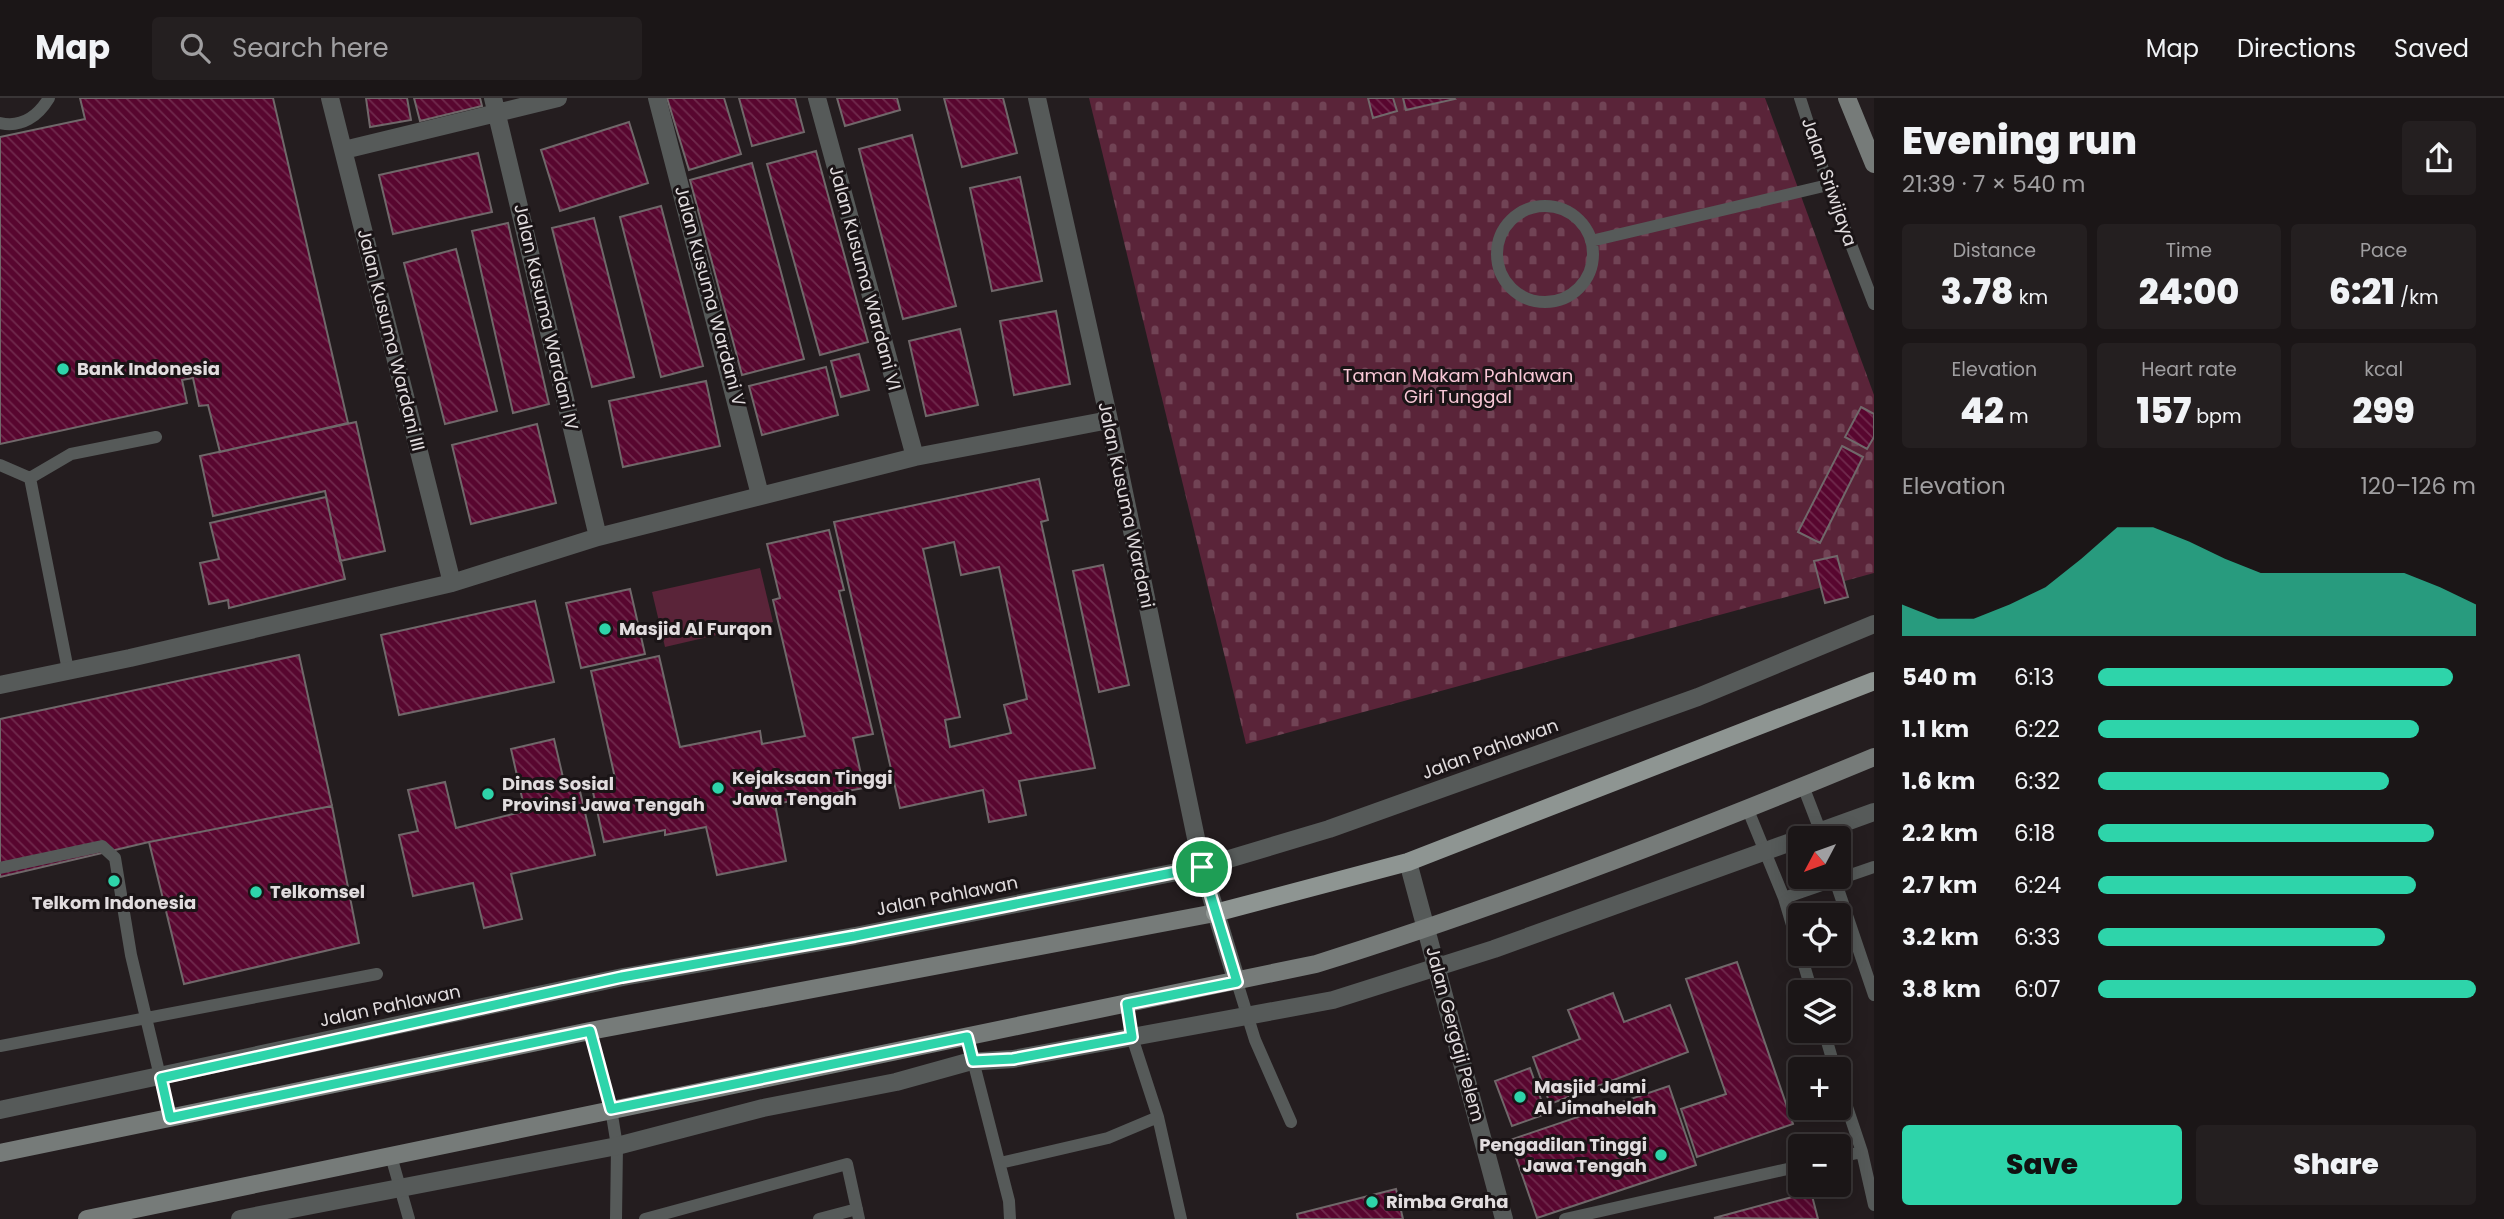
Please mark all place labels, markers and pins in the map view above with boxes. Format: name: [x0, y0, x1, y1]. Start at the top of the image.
place label: Bank Indonesia: [77, 356, 220, 381]
marker: Bank Indonesia: [55, 361, 71, 377]
place label: Masjid Al Furqon: [619, 616, 772, 641]
marker: Masjid Al Furqon: [597, 621, 613, 637]
place label: Kejaksaan Tinggi Jawa Tengah: [732, 765, 893, 811]
place label: Dinas Sosial Provinsi Jawa Tengah: [502, 771, 705, 817]
marker: Kejaksaan Tinggi Jawa Tengah: [710, 780, 726, 796]
marker: Dinas Sosial Provinsi Jawa Tengah: [480, 786, 496, 802]
pin: [1172, 837, 1232, 897]
marker: Telkom Indonesia: [106, 873, 122, 889]
place label: Telkomsel: [270, 879, 365, 904]
marker: Telkomsel: [248, 884, 264, 900]
place label: Telkom Indonesia: [32, 890, 196, 915]
place label: Masjid Jami Al Jimahelah: [1534, 1074, 1656, 1120]
marker: Masjid Jami Al Jimahelah: [1512, 1089, 1528, 1105]
place label: Pengadilan Tinggi Jawa Tengah: [1479, 1132, 1647, 1178]
marker: Pengadilan Tinggi Jawa Tengah: [1653, 1147, 1669, 1163]
place label: Rimba Graha: [1386, 1189, 1508, 1214]
marker: Rimba Graha: [1364, 1194, 1380, 1210]

